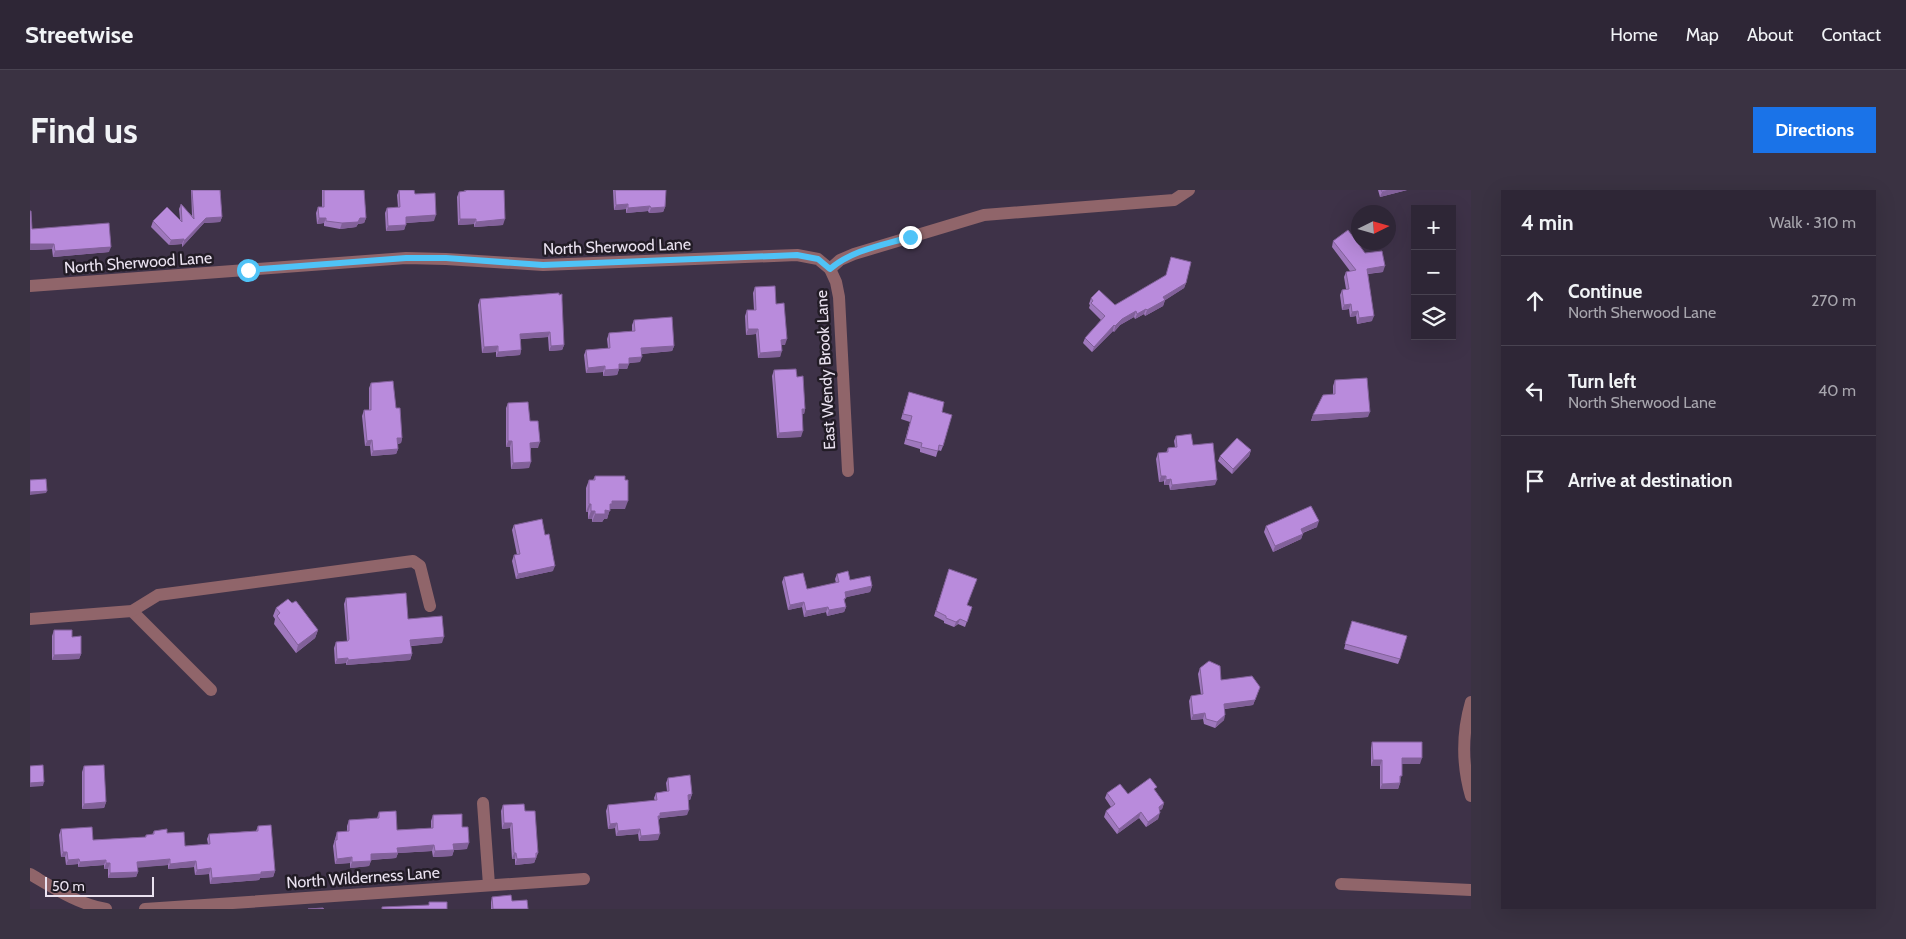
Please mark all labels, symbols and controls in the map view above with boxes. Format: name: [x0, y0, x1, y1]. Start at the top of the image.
text: Streetwise: [25, 20, 133, 49]
text: Home: [1610, 24, 1658, 46]
text: Map: [1686, 24, 1719, 46]
text: About: [1747, 24, 1793, 46]
text: Contact: [1821, 24, 1881, 46]
button: Directions: [1753, 107, 1876, 153]
text: Find us: [30, 109, 138, 152]
north arrow: [1351, 205, 1396, 250]
map controls: [1411, 205, 1456, 340]
button: +: [1411, 205, 1456, 250]
text: 4 min: [1521, 210, 1574, 235]
text: Walk · 310 m: [1769, 213, 1856, 232]
route end: [899, 226, 922, 249]
street label: North Sherwood Lane: [543, 234, 691, 259]
street label: North Sherwood Lane: [63, 248, 213, 277]
button: −: [1411, 250, 1456, 295]
route start: [237, 259, 260, 282]
text: Continue: [1568, 280, 1642, 303]
icon: ahead: [1521, 287, 1549, 315]
street label: East Wendy Brook Lane: [812, 290, 839, 450]
text: 270 m: [1811, 291, 1856, 310]
button: layers: [1411, 295, 1456, 340]
text: North Sherwood Lane: [1568, 303, 1716, 322]
text: Turn left: [1568, 370, 1636, 393]
icon: left: [1521, 377, 1549, 405]
text: 40 m: [1818, 381, 1856, 400]
text: North Sherwood Lane: [1568, 393, 1716, 412]
icon: arrive: [1521, 467, 1549, 495]
text: Arrive at destination: [1568, 469, 1732, 492]
street label: North Wilderness Lane: [286, 863, 440, 892]
scale bar: [45, 874, 154, 897]
text: 50 m: [52, 877, 85, 895]

